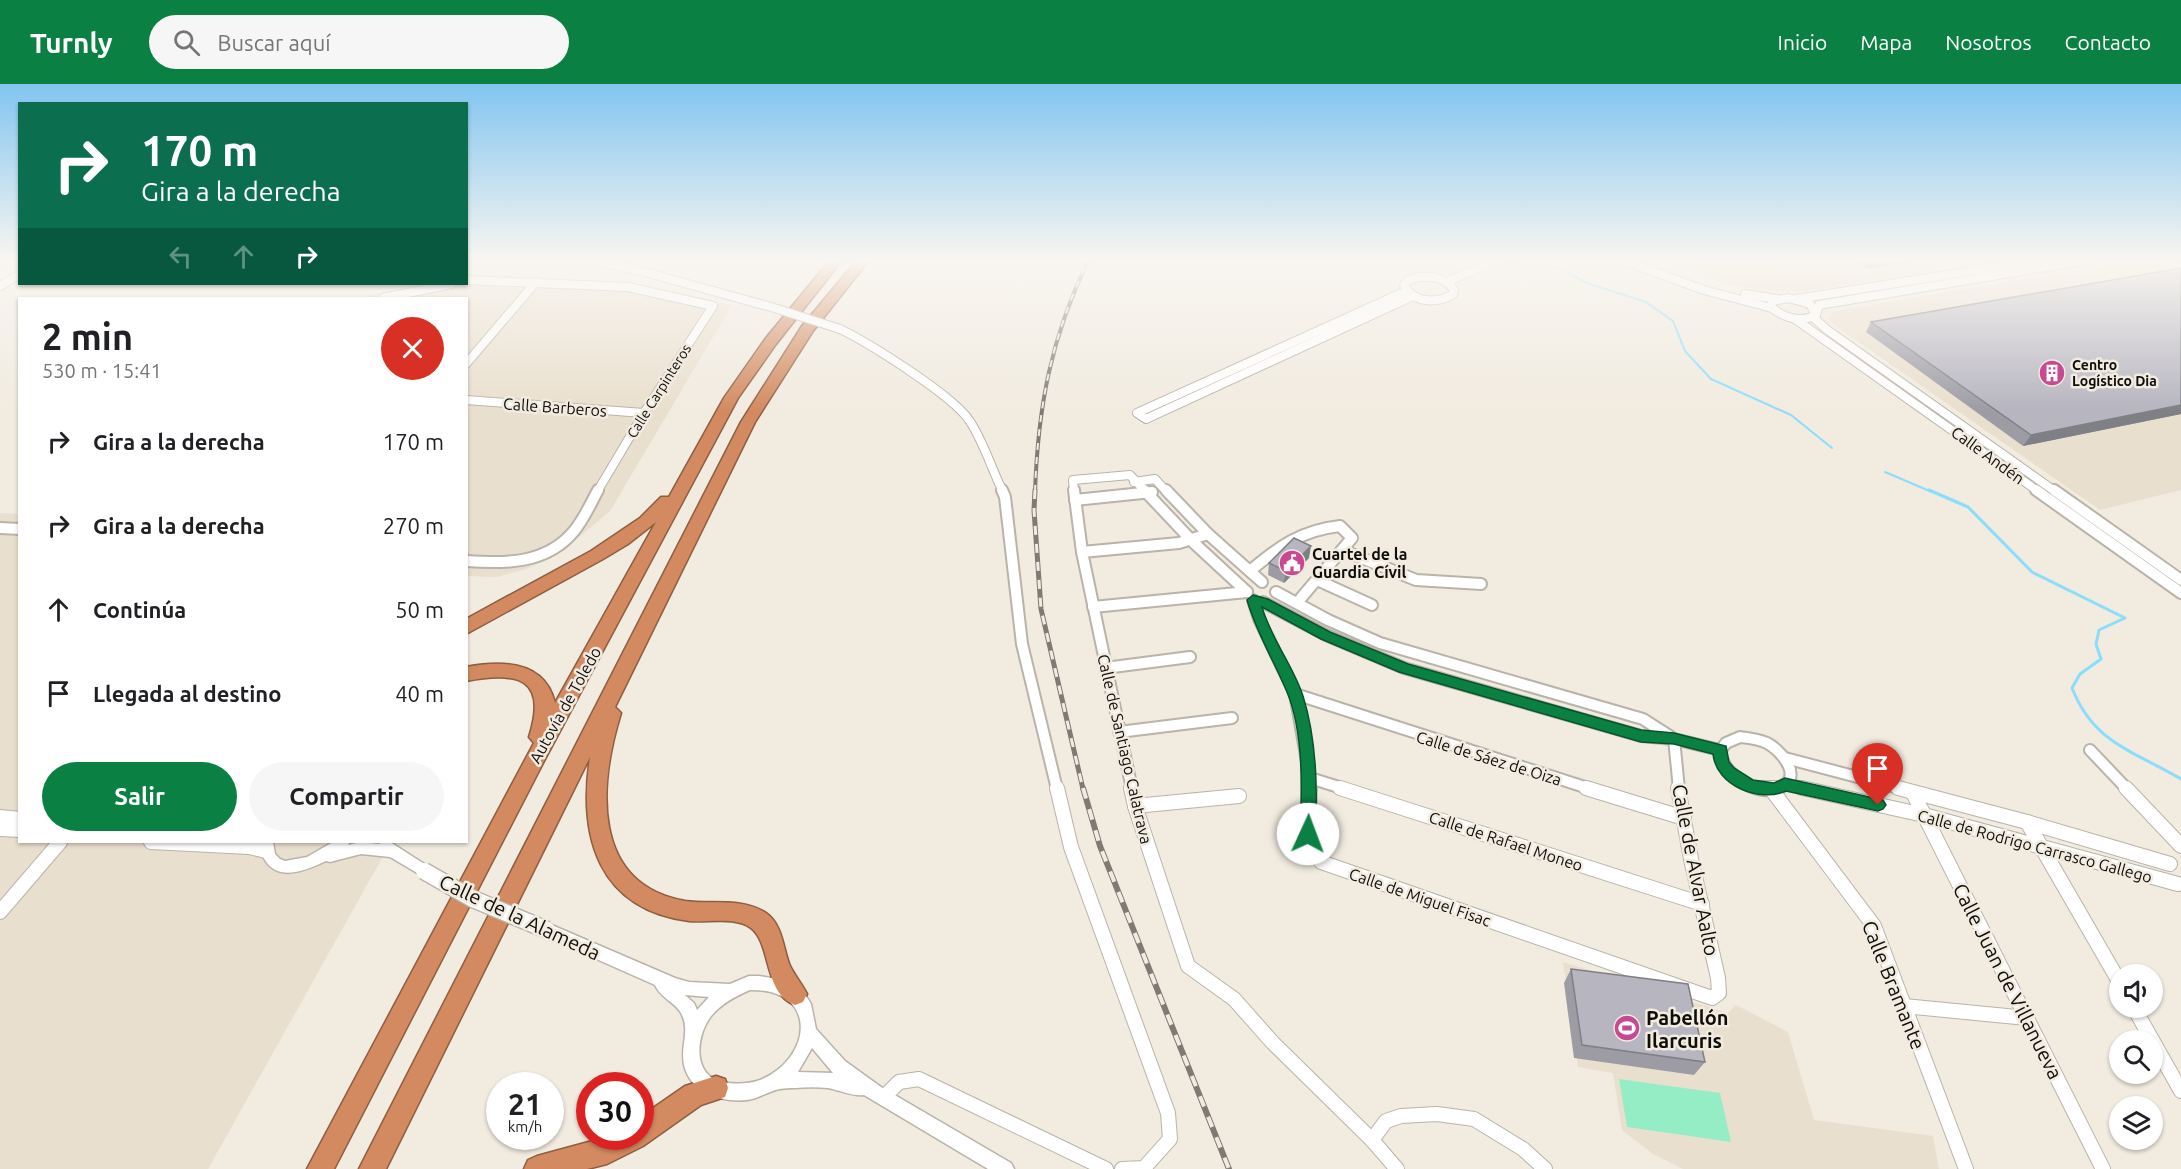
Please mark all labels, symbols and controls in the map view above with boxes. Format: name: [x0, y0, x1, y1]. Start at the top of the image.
search box: [149, 15, 569, 69]
icon: search: [170, 26, 203, 59]
text: Turnly: [30, 27, 113, 58]
text: Buscar aquí: [218, 30, 331, 55]
text: Inicio: [1778, 30, 1827, 54]
text: Mapa: [1860, 30, 1912, 54]
text: Nosotros: [1945, 30, 2032, 54]
text: Contacto: [2065, 30, 2151, 54]
icon: right: [42, 126, 120, 204]
text: 170 m: [141, 127, 258, 174]
text: Gira a la derecha: [141, 176, 341, 206]
icon: left: [164, 240, 197, 273]
icon: ahead: [227, 240, 260, 273]
icon: right: [290, 240, 323, 273]
text: 2 min: [42, 316, 133, 357]
button: close: [381, 317, 444, 380]
street label: Calle Carpinteros: [624, 341, 694, 441]
place label: Centro Logístico Dia: [2072, 357, 2157, 389]
building icon: Centro Logístico Dia: [2037, 358, 2067, 388]
text: 530 m · 15:41: [42, 359, 162, 382]
street label: Calle Barberos: [503, 394, 608, 420]
street label: Calle Andén: [1948, 423, 2028, 487]
icon: right: [42, 425, 75, 458]
text: Gira a la derecha: [93, 429, 265, 454]
text: 170 m: [383, 429, 444, 454]
icon: right: [42, 509, 75, 542]
text: Gira a la derecha: [93, 513, 265, 538]
text: 270 m: [383, 513, 444, 538]
place label: Cuartel de la Guardia Cívil: [1312, 545, 1407, 581]
public building icon: Cuartel de la Guardia Cívil: [1277, 548, 1307, 578]
icon: ahead: [42, 593, 75, 626]
text: Continúa: [93, 597, 186, 622]
text: 50 m: [395, 597, 444, 622]
street label: Autovía de Toledo: [526, 644, 604, 766]
street label: Calle de Santiago Calatrava: [1094, 652, 1156, 846]
icon: arrive: [42, 677, 75, 710]
text: Llegada al destino: [93, 681, 281, 706]
text: 40 m: [395, 681, 444, 706]
street label: Calle de Sáez de Oiza: [1414, 727, 1564, 789]
pin: [1852, 743, 1903, 805]
icon: arrive: [1861, 752, 1894, 785]
button: Salir: [42, 762, 237, 831]
button: Compartir: [249, 762, 444, 831]
street label: Calle de Alvar Aalto: [1668, 782, 1724, 958]
position arrow: [1276, 802, 1340, 866]
street label: Calle de Rodrigo Carrasco Gallego: [1916, 806, 2154, 886]
street label: Calle de Rafael Moneo: [1427, 808, 1585, 874]
street label: Calle de Miguel Fisac: [1347, 864, 1494, 930]
street label: Calle de la Alameda: [436, 870, 604, 964]
street label: Calle Juan de Villanueva: [1949, 879, 2067, 1083]
street label: Calle Bramante: [1858, 917, 1930, 1053]
map controls: [2109, 964, 2163, 1150]
button: sound: [2109, 964, 2163, 1018]
place label: Pabellón Ilarcuris: [1646, 1006, 1729, 1052]
sports icon: Pabellón Ilarcuris: [1612, 1013, 1642, 1043]
button: search: [2109, 1030, 2163, 1084]
speed limit sign: 30: [576, 1072, 654, 1150]
text: 21: [508, 1087, 542, 1121]
button: layers: [2109, 1096, 2163, 1150]
text: km/h: [508, 1118, 542, 1135]

